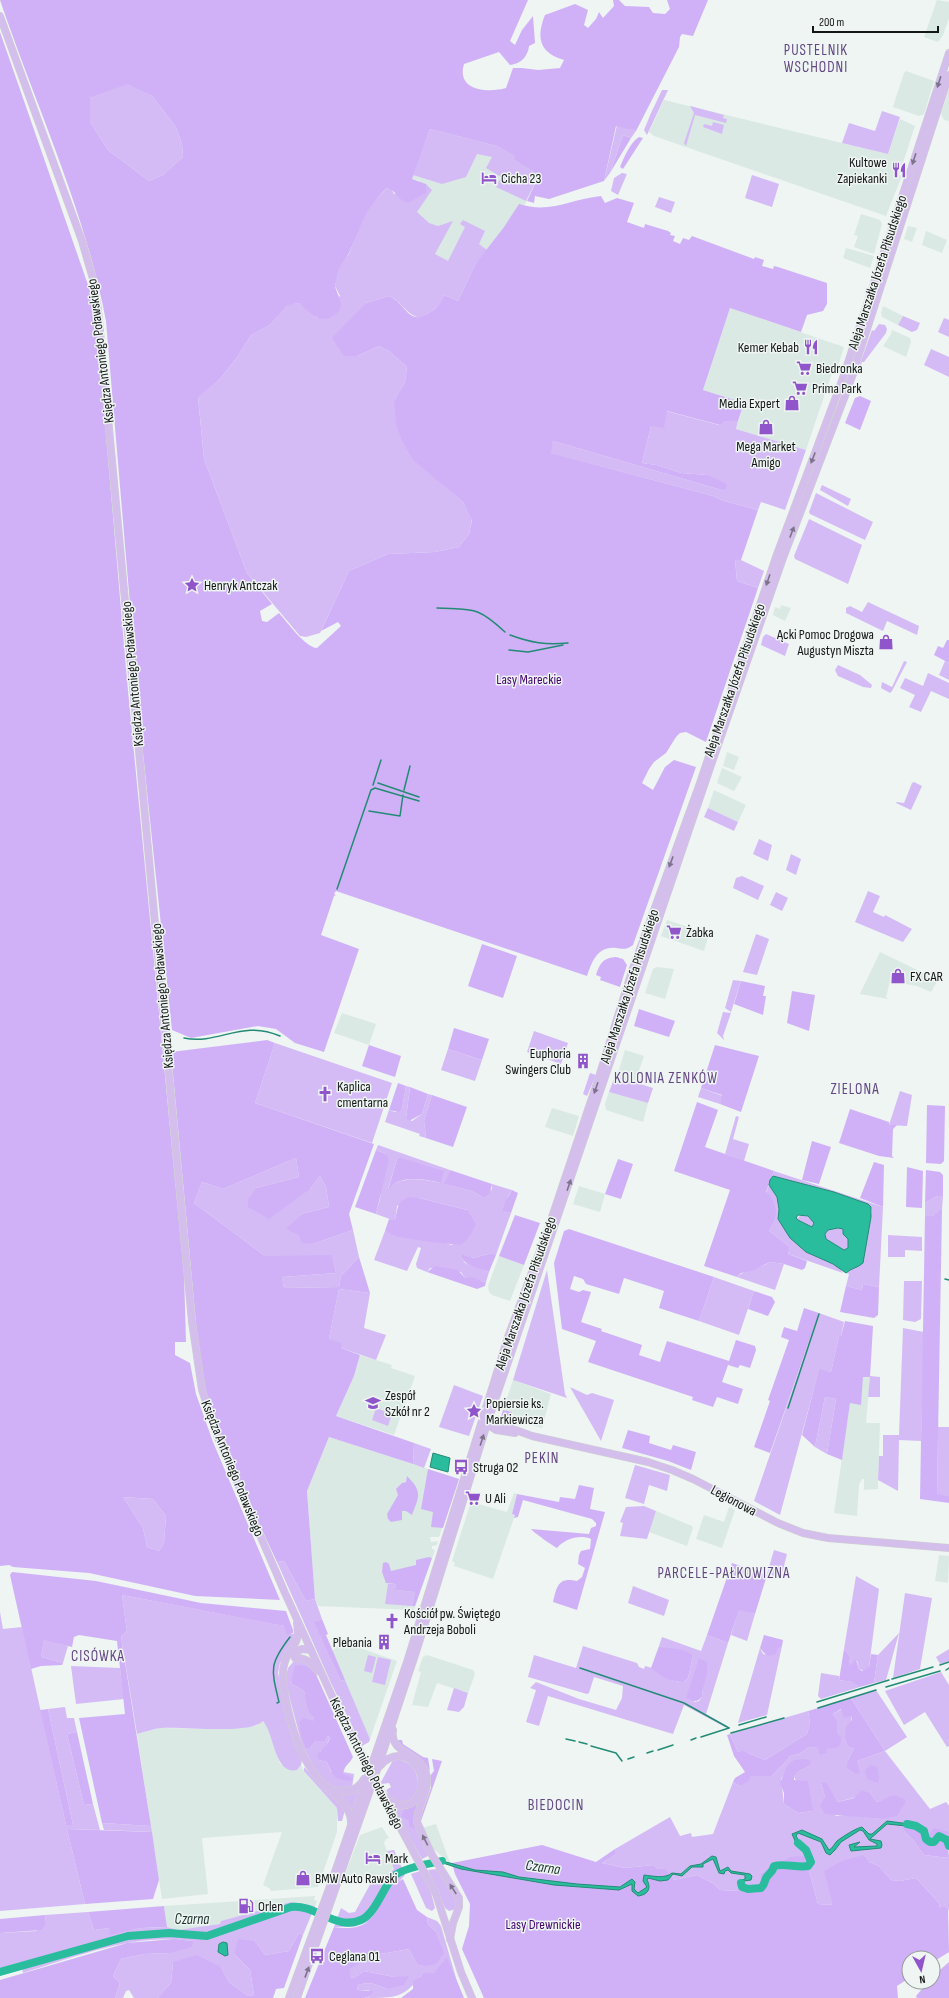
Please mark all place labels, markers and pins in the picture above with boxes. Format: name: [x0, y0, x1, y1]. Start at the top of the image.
place label: Kultowe Zapiekanki: [837, 154, 887, 187]
restaurant icon: Kultowe Zapiekanki: [890, 161, 908, 179]
hotel icon: Cicha 23: [480, 169, 498, 187]
place label: Cicha 23: [501, 170, 541, 187]
restaurant icon: Kemer Kebab: [802, 338, 820, 356]
place label: Kemer Kebab: [738, 339, 799, 356]
supermarket icon: Biedronka: [795, 359, 813, 377]
place label: Biedronka: [816, 360, 863, 377]
supermarket icon: Prima Park: [791, 379, 809, 397]
place label: Prima Park: [812, 380, 862, 397]
shop icon: Media Expert: [783, 394, 801, 412]
place label: Media Expert: [719, 395, 780, 412]
shop icon: Mega Market Amigo: [757, 418, 775, 436]
place label: Mega Market Amigo: [736, 438, 796, 471]
place icon: Henryk Antczak: [183, 576, 201, 594]
place label: Henryk Antczak: [204, 577, 278, 594]
place label: Ącki Pomoc Drogowa Augustyn Miszta: [776, 626, 874, 659]
shop icon: Ącki Pomoc Drogowa Augustyn Miszta: [877, 633, 895, 651]
supermarket icon: Żabka: [665, 923, 683, 941]
place label: Żabka: [686, 924, 714, 941]
shop icon: FX CAR: [889, 967, 907, 985]
place label: FX CAR: [910, 968, 943, 985]
place label: Euphoria Swingers Club: [505, 1045, 571, 1078]
building icon: Euphoria Swingers Club: [574, 1052, 592, 1070]
place label: Kaplica cmentarna: [337, 1078, 388, 1111]
church icon: Kaplica cmentarna: [316, 1085, 334, 1103]
place label: Zespół Szkół nr 2: [385, 1387, 430, 1420]
school or university icon: Zespół Szkół nr 2: [364, 1394, 382, 1412]
place label: Popiersie ks. Markiewicza: [486, 1395, 544, 1428]
place icon: Popiersie ks. Markiewicza: [465, 1402, 483, 1420]
bus stop icon: Struga 02: [452, 1458, 470, 1476]
place label: Struga 02: [473, 1459, 518, 1476]
supermarket icon: U Ali: [464, 1489, 482, 1507]
place label: U Ali: [485, 1490, 506, 1507]
place label: Kościół pw. Świętego Andrzeja Boboli: [403, 1605, 501, 1638]
church icon: Kościół pw. Świętego Andrzeja Boboli: [383, 1612, 401, 1630]
building icon: Plebania: [375, 1633, 393, 1651]
place label: Plebania: [333, 1634, 372, 1651]
hotel icon: Mark: [364, 1849, 382, 1867]
place label: Mark: [385, 1850, 409, 1867]
shop icon: BMW Auto Rawski: [294, 1869, 312, 1887]
place label: BMW Auto Rawski: [315, 1870, 397, 1887]
fuel station icon: Orlen: [237, 1897, 255, 1915]
place label: Orlen: [258, 1898, 283, 1915]
bus stop icon: Ceglana 01: [308, 1947, 326, 1965]
place label: Ceglana 01: [329, 1948, 380, 1965]

